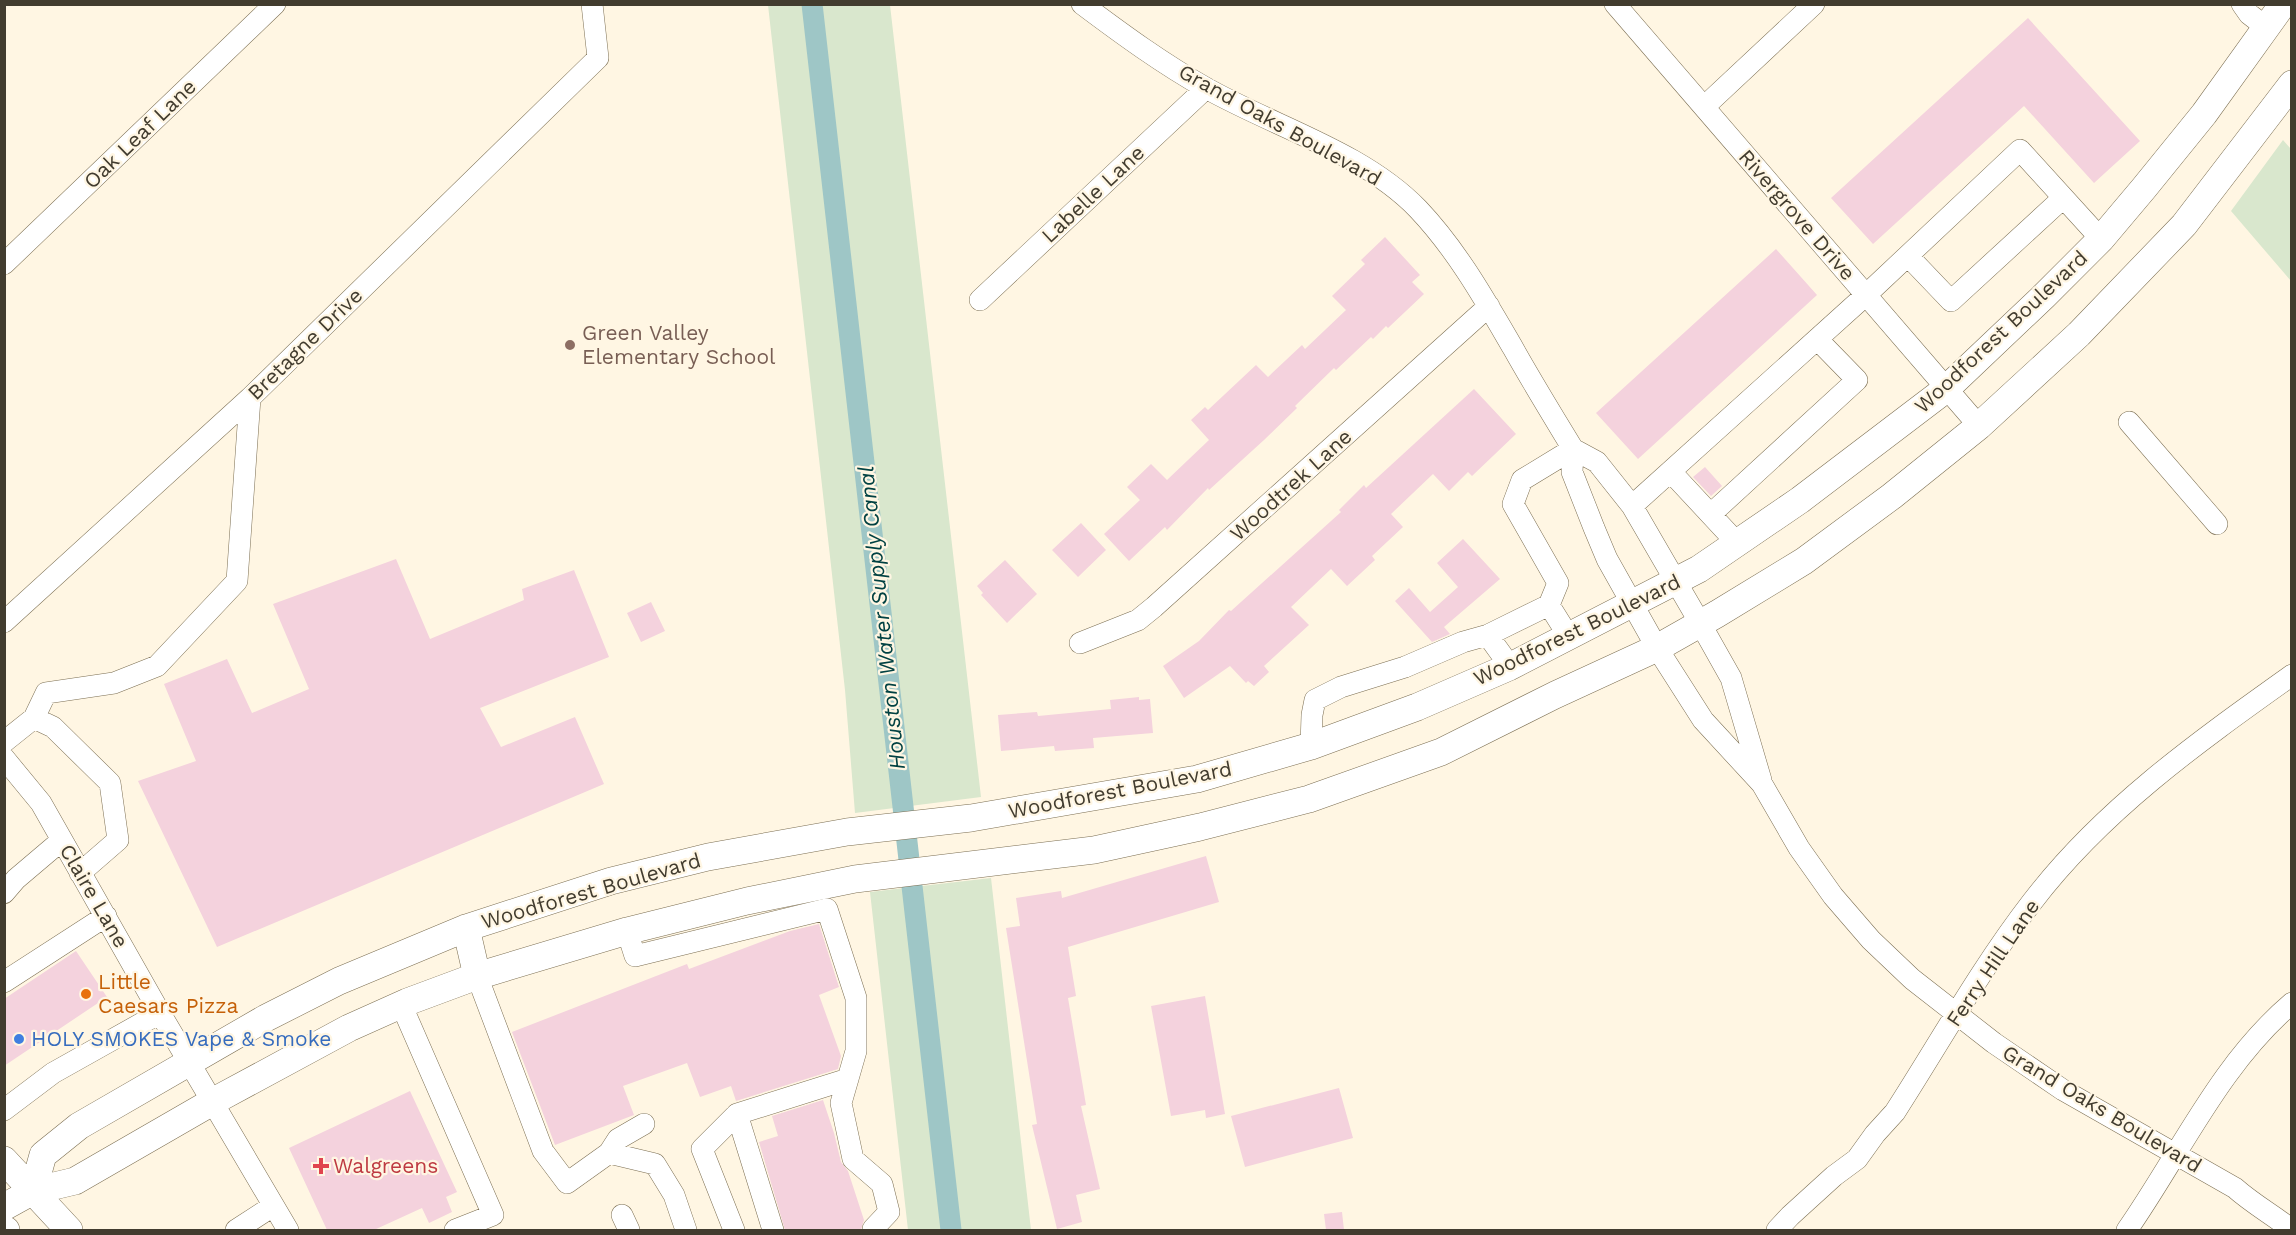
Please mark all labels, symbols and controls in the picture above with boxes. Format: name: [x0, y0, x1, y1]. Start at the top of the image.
street label: Grand Oaks Boulevard: [1175, 58, 1386, 191]
street label: Oak Leaf Lane: [78, 74, 201, 194]
street label: Labelle Lane: [1036, 140, 1149, 248]
street label: Rivergrove Drive: [1734, 144, 1861, 285]
street label: Woodforest Boulevard: [1909, 245, 2092, 418]
street label: Bretagne Drive: [242, 283, 367, 405]
place label: Green Valley Elementary School: [582, 320, 776, 369]
marker: Green Valley Elementary School: [563, 338, 577, 352]
street label: Woodtrek Lane: [1225, 423, 1357, 546]
water label: Houston Water Supply Canal: [853, 465, 910, 771]
street label: Woodforest Boulevard: [1469, 569, 1684, 691]
street label: Woodforest Boulevard: [1006, 756, 1234, 823]
street label: Claire Lane: [55, 840, 134, 952]
street label: Woodforest Boulevard: [478, 847, 704, 934]
street label: Ferry Hill Lane: [1941, 894, 2044, 1031]
place label: Little Caesars Pizza: [98, 969, 239, 1018]
marker: Little Caesars Pizza: [79, 987, 93, 1001]
place label: HOLY SMOKES Vape & Smoke: [31, 1026, 331, 1051]
marker: HOLY SMOKES Vape & Smoke: [12, 1032, 26, 1046]
street label: Grand Oaks Boulevard: [1998, 1039, 2206, 1178]
place label: Walgreens: [333, 1153, 438, 1178]
marker: Walgreens: [314, 1159, 328, 1173]

